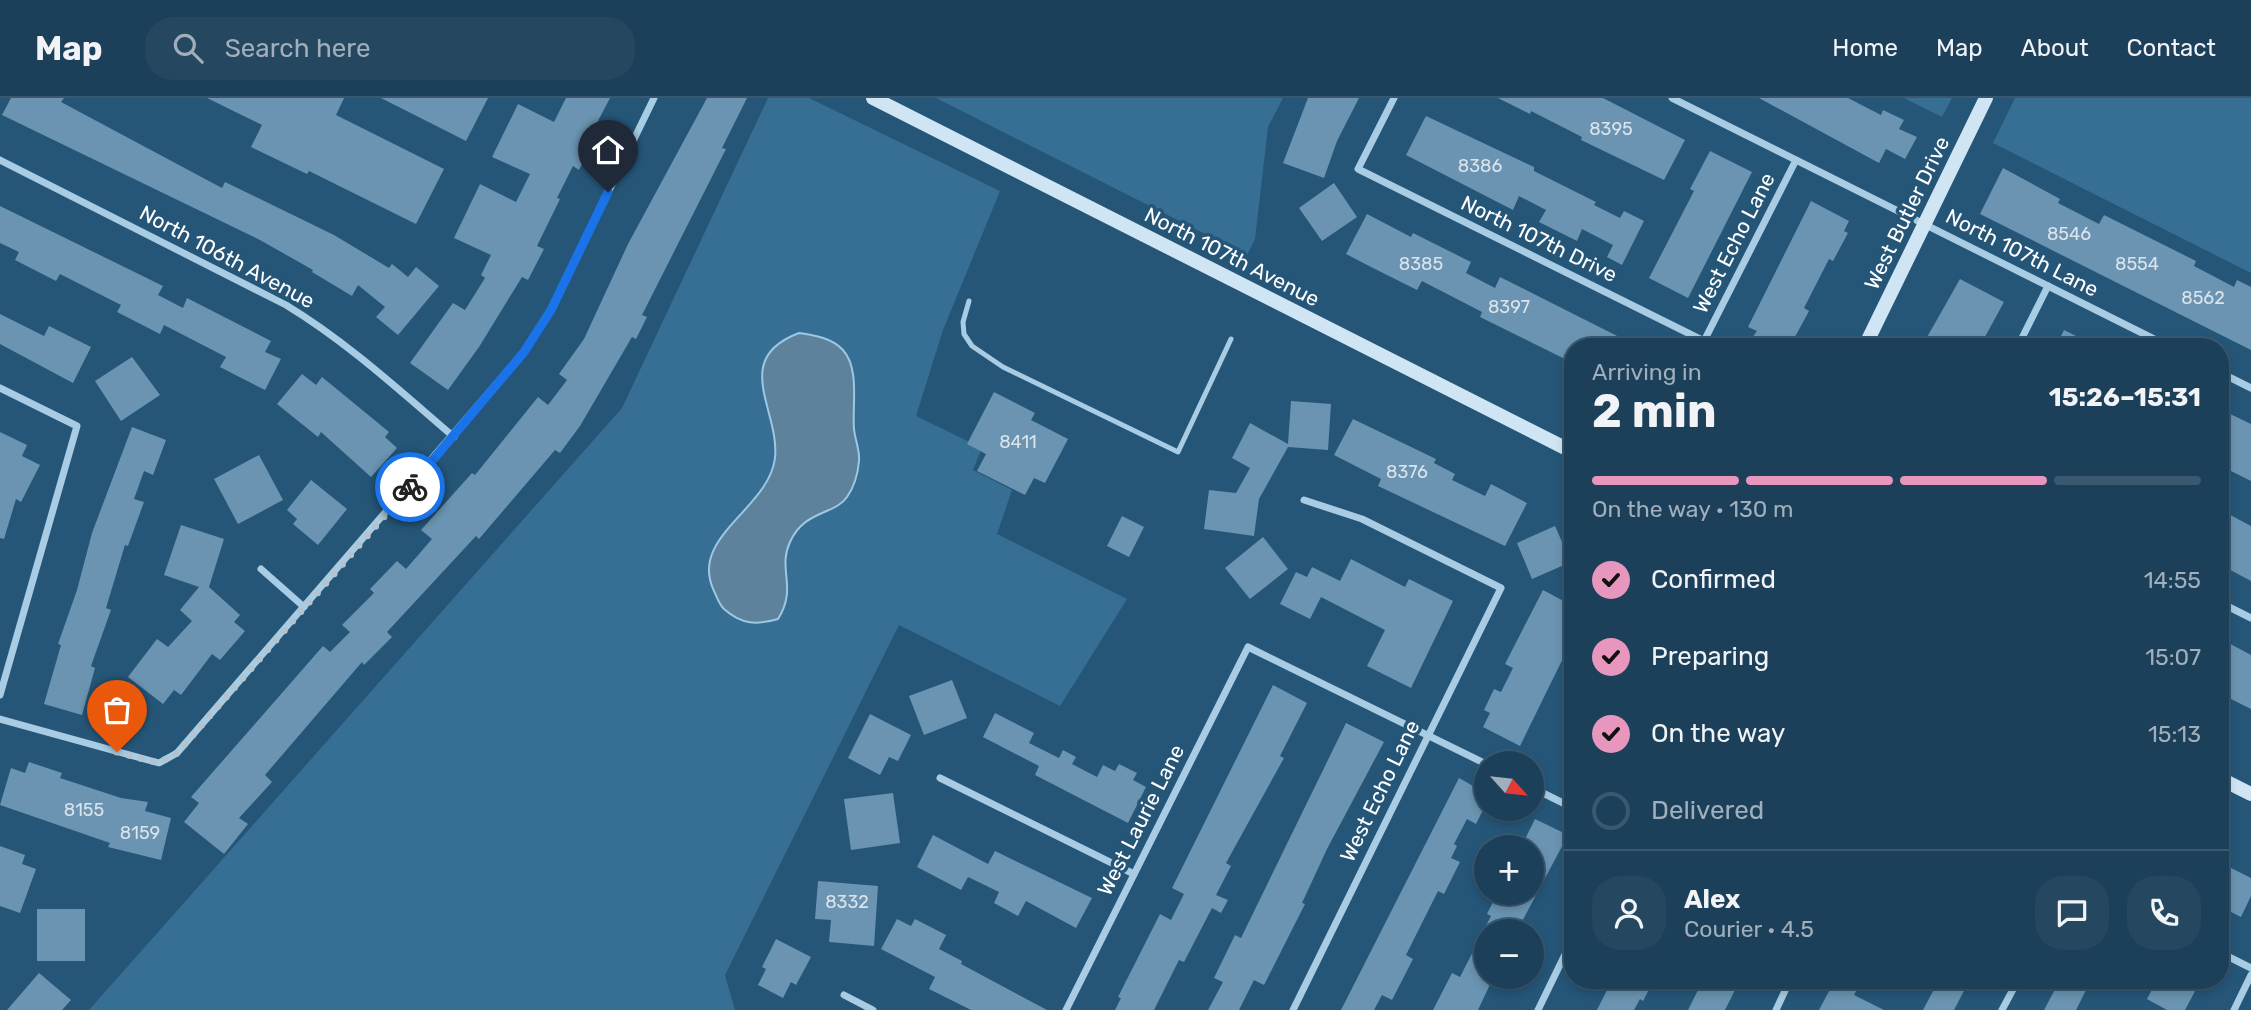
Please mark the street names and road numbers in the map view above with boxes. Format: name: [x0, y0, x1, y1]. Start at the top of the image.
street label: West Butler Drive: [1859, 132, 1954, 293]
street label: West Echo Lane: [1687, 168, 1780, 317]
street label: North 107th Drive: [1457, 190, 1621, 287]
street label: North 106th Avenue: [135, 200, 319, 313]
street label: North 107th Avenue: [1141, 202, 1324, 312]
street label: North 107th Lane: [1942, 203, 2103, 302]
street label: West Echo Lane: [1334, 716, 1425, 866]
street label: West Laurie Lane: [1092, 740, 1189, 899]

